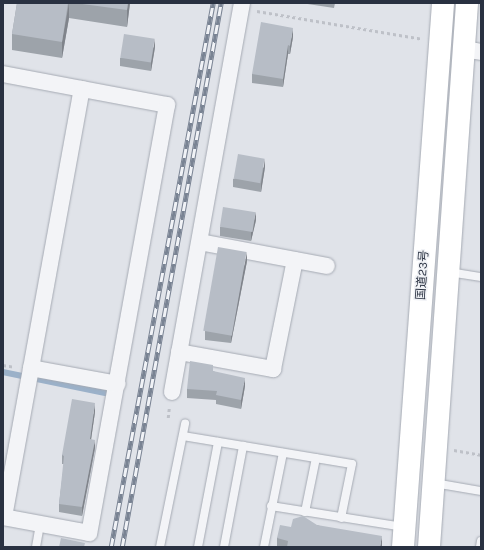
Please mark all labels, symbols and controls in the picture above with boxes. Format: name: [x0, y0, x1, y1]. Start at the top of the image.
street label: 国道23号: [414, 250, 432, 300]

